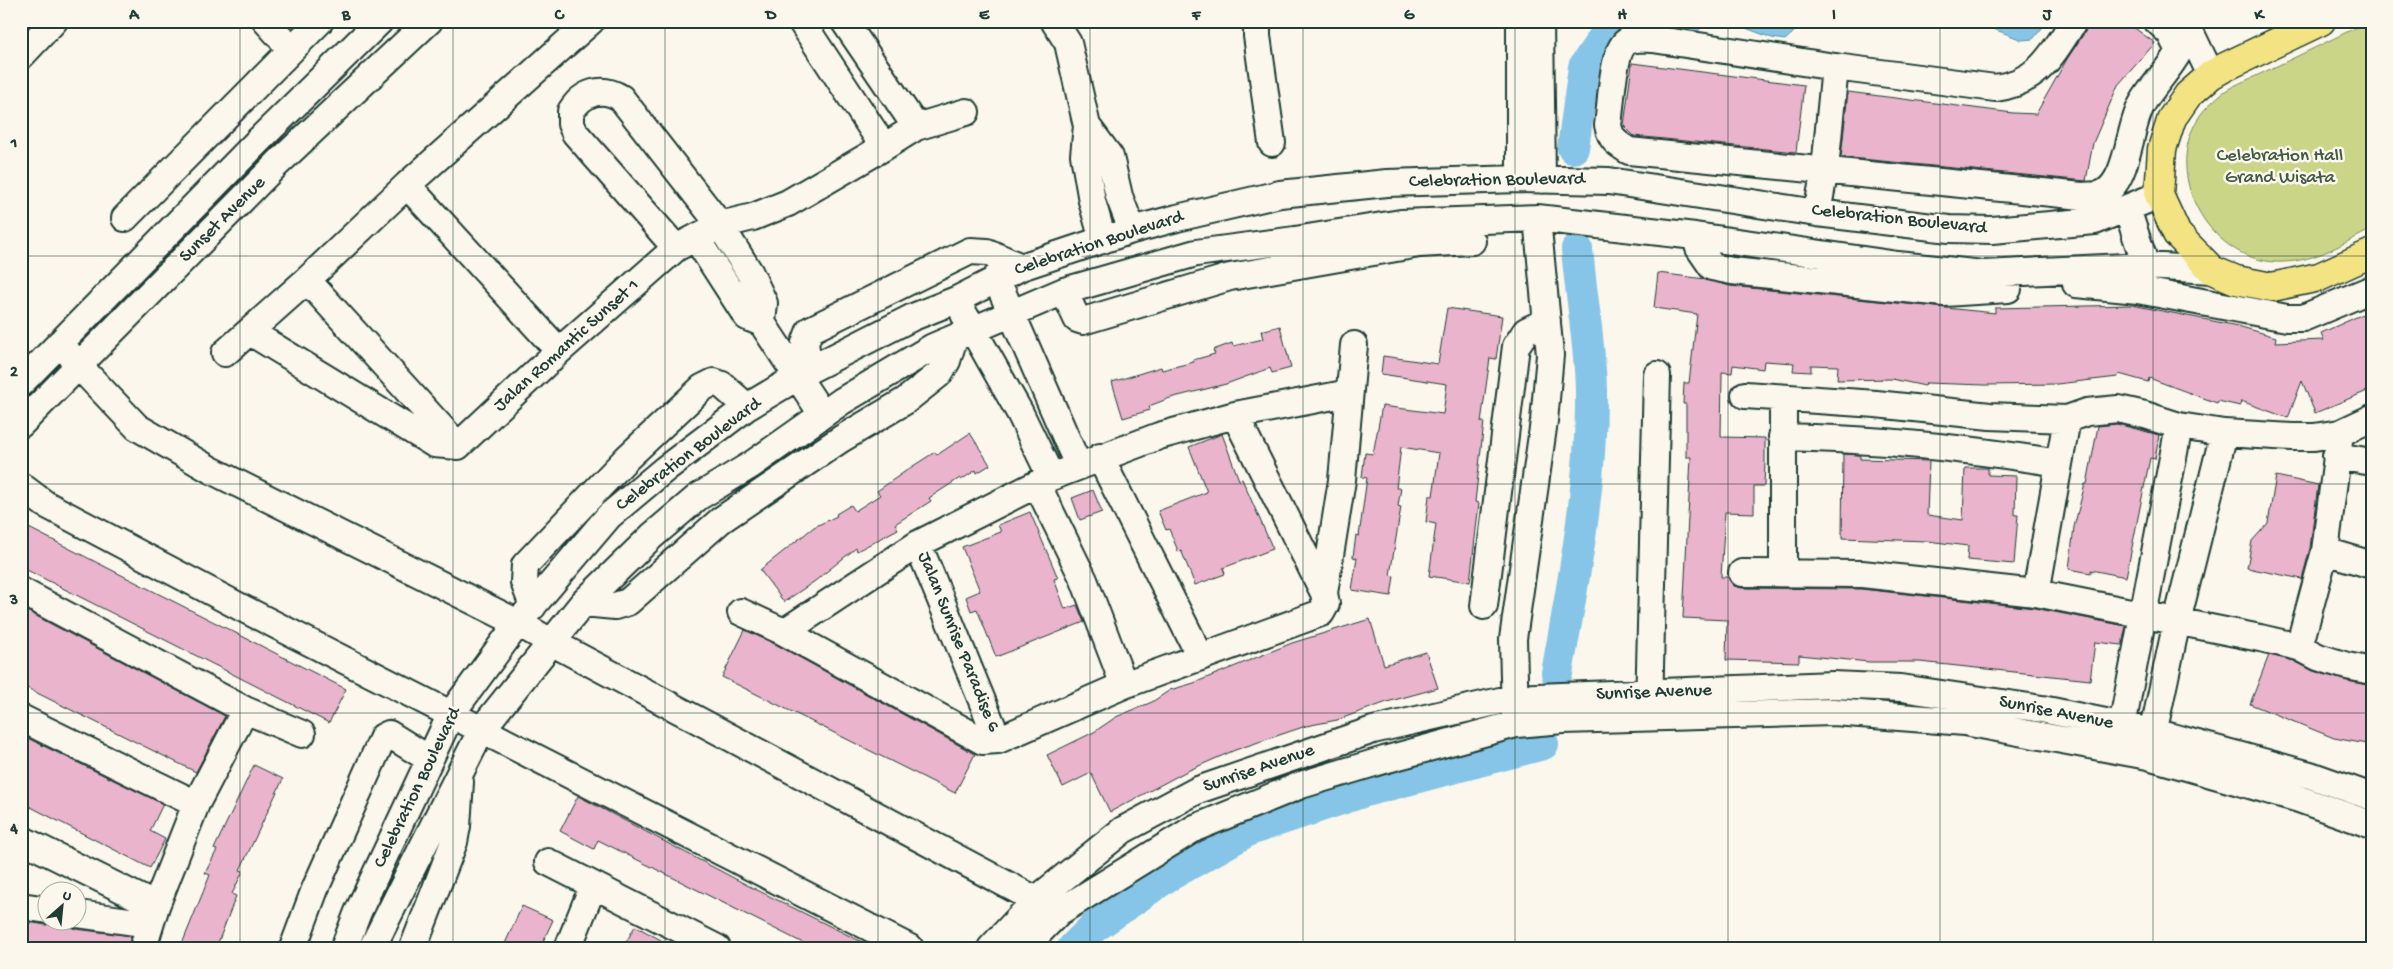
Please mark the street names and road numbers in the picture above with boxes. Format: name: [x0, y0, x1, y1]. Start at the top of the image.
street label: Celebration Boulevard: [1409, 168, 1587, 194]
street label: Sunset Avenue: [175, 172, 271, 268]
street label: Celebration Boulevard: [1810, 199, 1990, 241]
street label: Celebration Boulevard: [1012, 205, 1188, 282]
street label: Jalan Romantic Sunset 1: [489, 275, 645, 417]
street label: Celebration Boulevard: [612, 392, 768, 517]
street label: Jalan Sunrise Paradise 6: [911, 549, 1005, 736]
street label: Sunrise Avenue: [1596, 679, 1713, 707]
street label: Sunrise Avenue: [1997, 691, 2115, 735]
street label: Celebration Boulevard: [369, 702, 468, 872]
street label: Sunrise Avenue: [1200, 739, 1318, 799]

